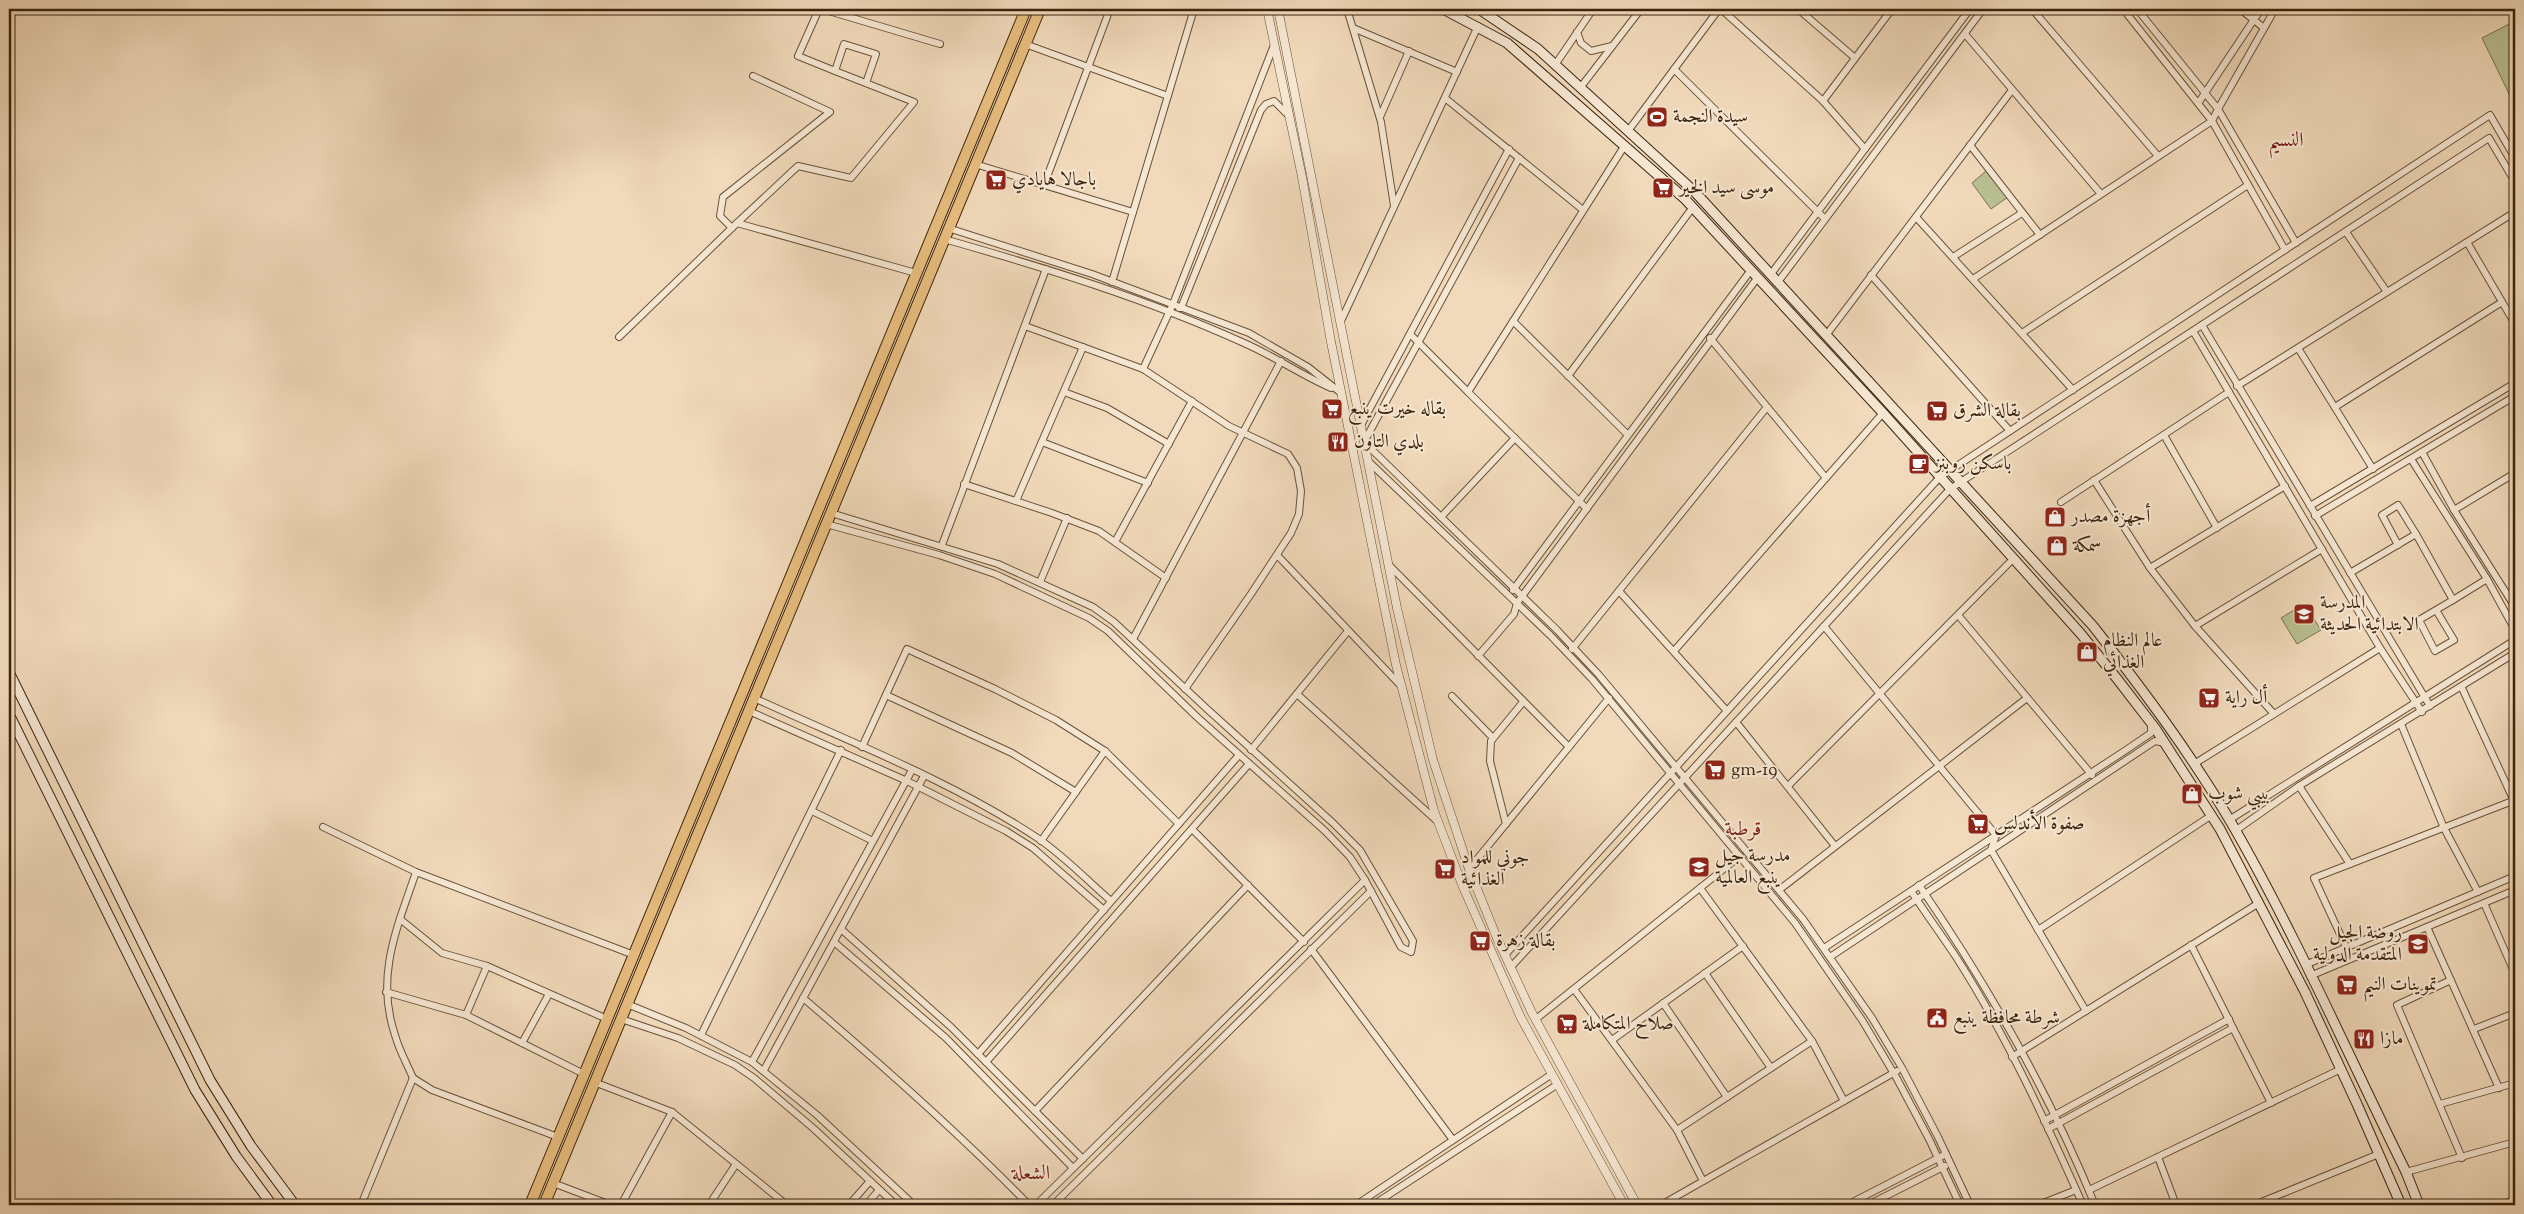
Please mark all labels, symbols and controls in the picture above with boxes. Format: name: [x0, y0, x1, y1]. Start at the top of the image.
place label: سيدة النجمة: [1673, 104, 1748, 131]
sports icon: سيدة النجمة: [1645, 105, 1669, 129]
district label: النسيم: [2268, 127, 2304, 159]
place label: باجالا هايادي: [1012, 167, 1096, 194]
supermarket icon: باجالا هايادي: [984, 168, 1008, 192]
place label: موسى سيد الخير: [1677, 175, 1774, 202]
supermarket icon: موسى سيد الخير: [1651, 176, 1675, 200]
place label: بقاله خيرت ينبع: [1348, 396, 1446, 425]
supermarket icon: بقاله خيرت ينبع: [1320, 397, 1344, 421]
place label: بقالة الشرق: [1953, 398, 2021, 425]
supermarket icon: بقالة الشرق: [1925, 399, 1949, 423]
place label: بلدي التاون: [1354, 429, 1424, 456]
restaurant icon: بلدي التاون: [1326, 430, 1350, 454]
place label: باسكن روبنز: [1933, 451, 2011, 478]
cafe icon: باسكن روبنز: [1907, 452, 1931, 476]
place label: أجهزة مصدر: [2069, 503, 2151, 531]
shop icon: أجهزة مصدر: [2043, 505, 2067, 529]
place label: سمكة: [2072, 533, 2101, 560]
shop icon: سمكة: [2045, 534, 2069, 558]
place label: المدرسة الابتدائية الحديثة: [2320, 590, 2419, 639]
school or university icon: المدرسة الابتدائية الحديثة: [2292, 602, 2316, 626]
place label: عالم النظام الغذائي: [2103, 628, 2163, 677]
shop icon: عالم النظام الغذائي: [2075, 640, 2099, 664]
place label: أل راية: [2225, 684, 2268, 712]
supermarket icon: أل راية: [2197, 686, 2221, 710]
place label: gm-19: [1731, 757, 1778, 784]
supermarket icon: gm-19: [1703, 758, 1727, 782]
place label: بيبي شوب: [2208, 781, 2270, 811]
shop icon: بيبي شوب: [2180, 782, 2204, 806]
place label: صفوة الأندلس: [1994, 809, 2085, 838]
supermarket icon: صفوة الأندلس: [1966, 812, 1990, 836]
district label: قرطبة: [1725, 816, 1761, 845]
place label: مدرسة جيل ينبع العالمية: [1715, 843, 1790, 894]
place label: جوني للمواد الغذائية: [1461, 845, 1529, 894]
school or university icon: مدرسة جيل ينبع العالمية: [1687, 855, 1711, 879]
supermarket icon: جوني للمواد الغذائية: [1433, 857, 1457, 881]
place label: روضة الجيل المتقدمة الدولية: [2313, 920, 2402, 969]
place label: بقالة زهرة: [1496, 928, 1555, 955]
supermarket icon: بقالة زهرة: [1468, 929, 1492, 953]
school or university icon: روضة الجيل المتقدمة الدولية: [2406, 932, 2430, 956]
place label: تموينات النيم: [2363, 972, 2437, 1003]
supermarket icon: تموينات النيم: [2335, 973, 2359, 997]
place label: شرطة محافظة ينبع: [1953, 1005, 2060, 1034]
public building icon: شرطة محافظة ينبع: [1925, 1006, 1949, 1030]
place label: صلاح المتكاملة: [1582, 1011, 1674, 1040]
supermarket icon: صلاح المتكاملة: [1555, 1012, 1579, 1036]
place label: مازا: [2380, 1026, 2403, 1053]
restaurant icon: مازا: [2352, 1027, 2376, 1051]
district label: الشعلة: [1011, 1160, 1050, 1189]

